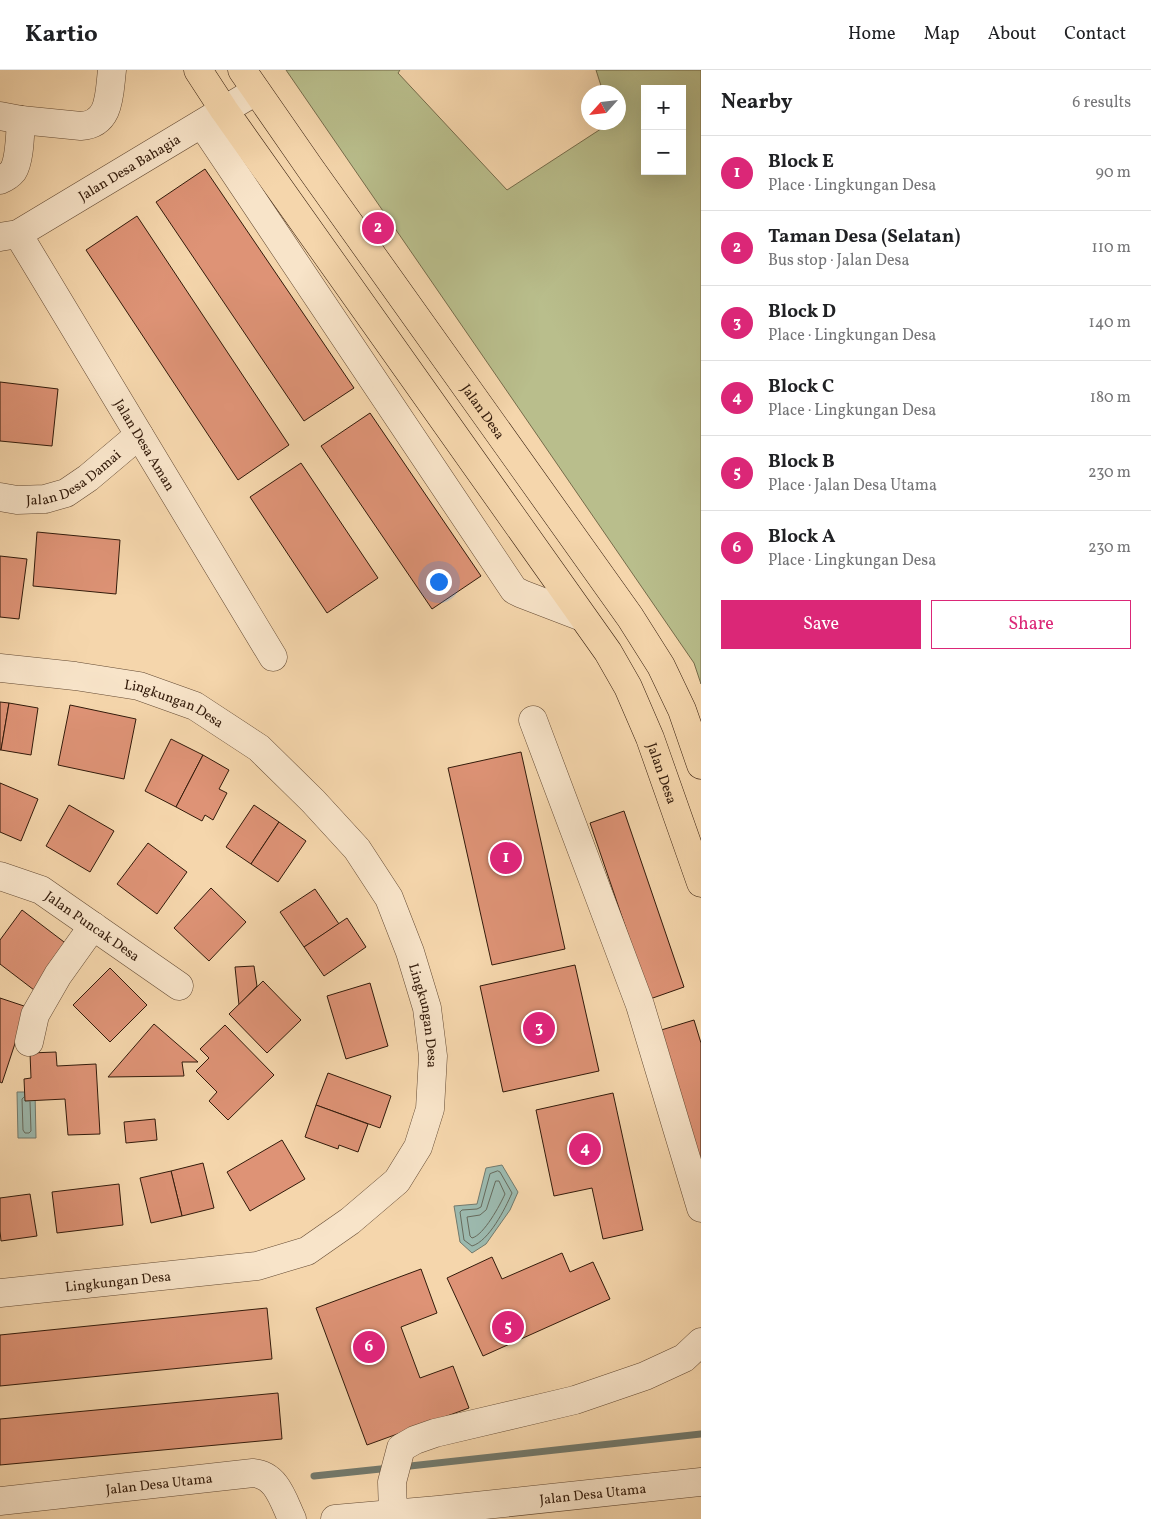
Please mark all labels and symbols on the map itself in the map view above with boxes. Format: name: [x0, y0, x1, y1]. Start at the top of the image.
north arrow: [581, 85, 626, 130]
street label: Jalan Desa Bahagia: [75, 130, 185, 206]
pin: 2: [362, 209, 394, 247]
street label: Jalan Desa: [456, 381, 508, 444]
street label: Jalan Desa Aman: [109, 396, 179, 495]
street label: Jalan Desa Damai: [26, 446, 126, 511]
your location: [426, 569, 452, 595]
street label: Lingkungan Desa: [123, 676, 227, 733]
street label: Jalan Desa: [641, 740, 680, 807]
pin: 1: [490, 839, 522, 877]
street label: Jalan Puncak Desa: [40, 887, 143, 967]
street label: Lingkungan Desa: [403, 961, 441, 1068]
pin: 3: [523, 1009, 555, 1047]
pin: 4: [569, 1130, 601, 1168]
street label: Lingkungan Desa: [64, 1267, 172, 1298]
pin: 5: [492, 1308, 524, 1346]
pin: 6: [353, 1328, 385, 1366]
street label: Jalan Desa Utama: [105, 1470, 214, 1500]
street label: Jalan Desa Utama: [539, 1480, 647, 1510]

